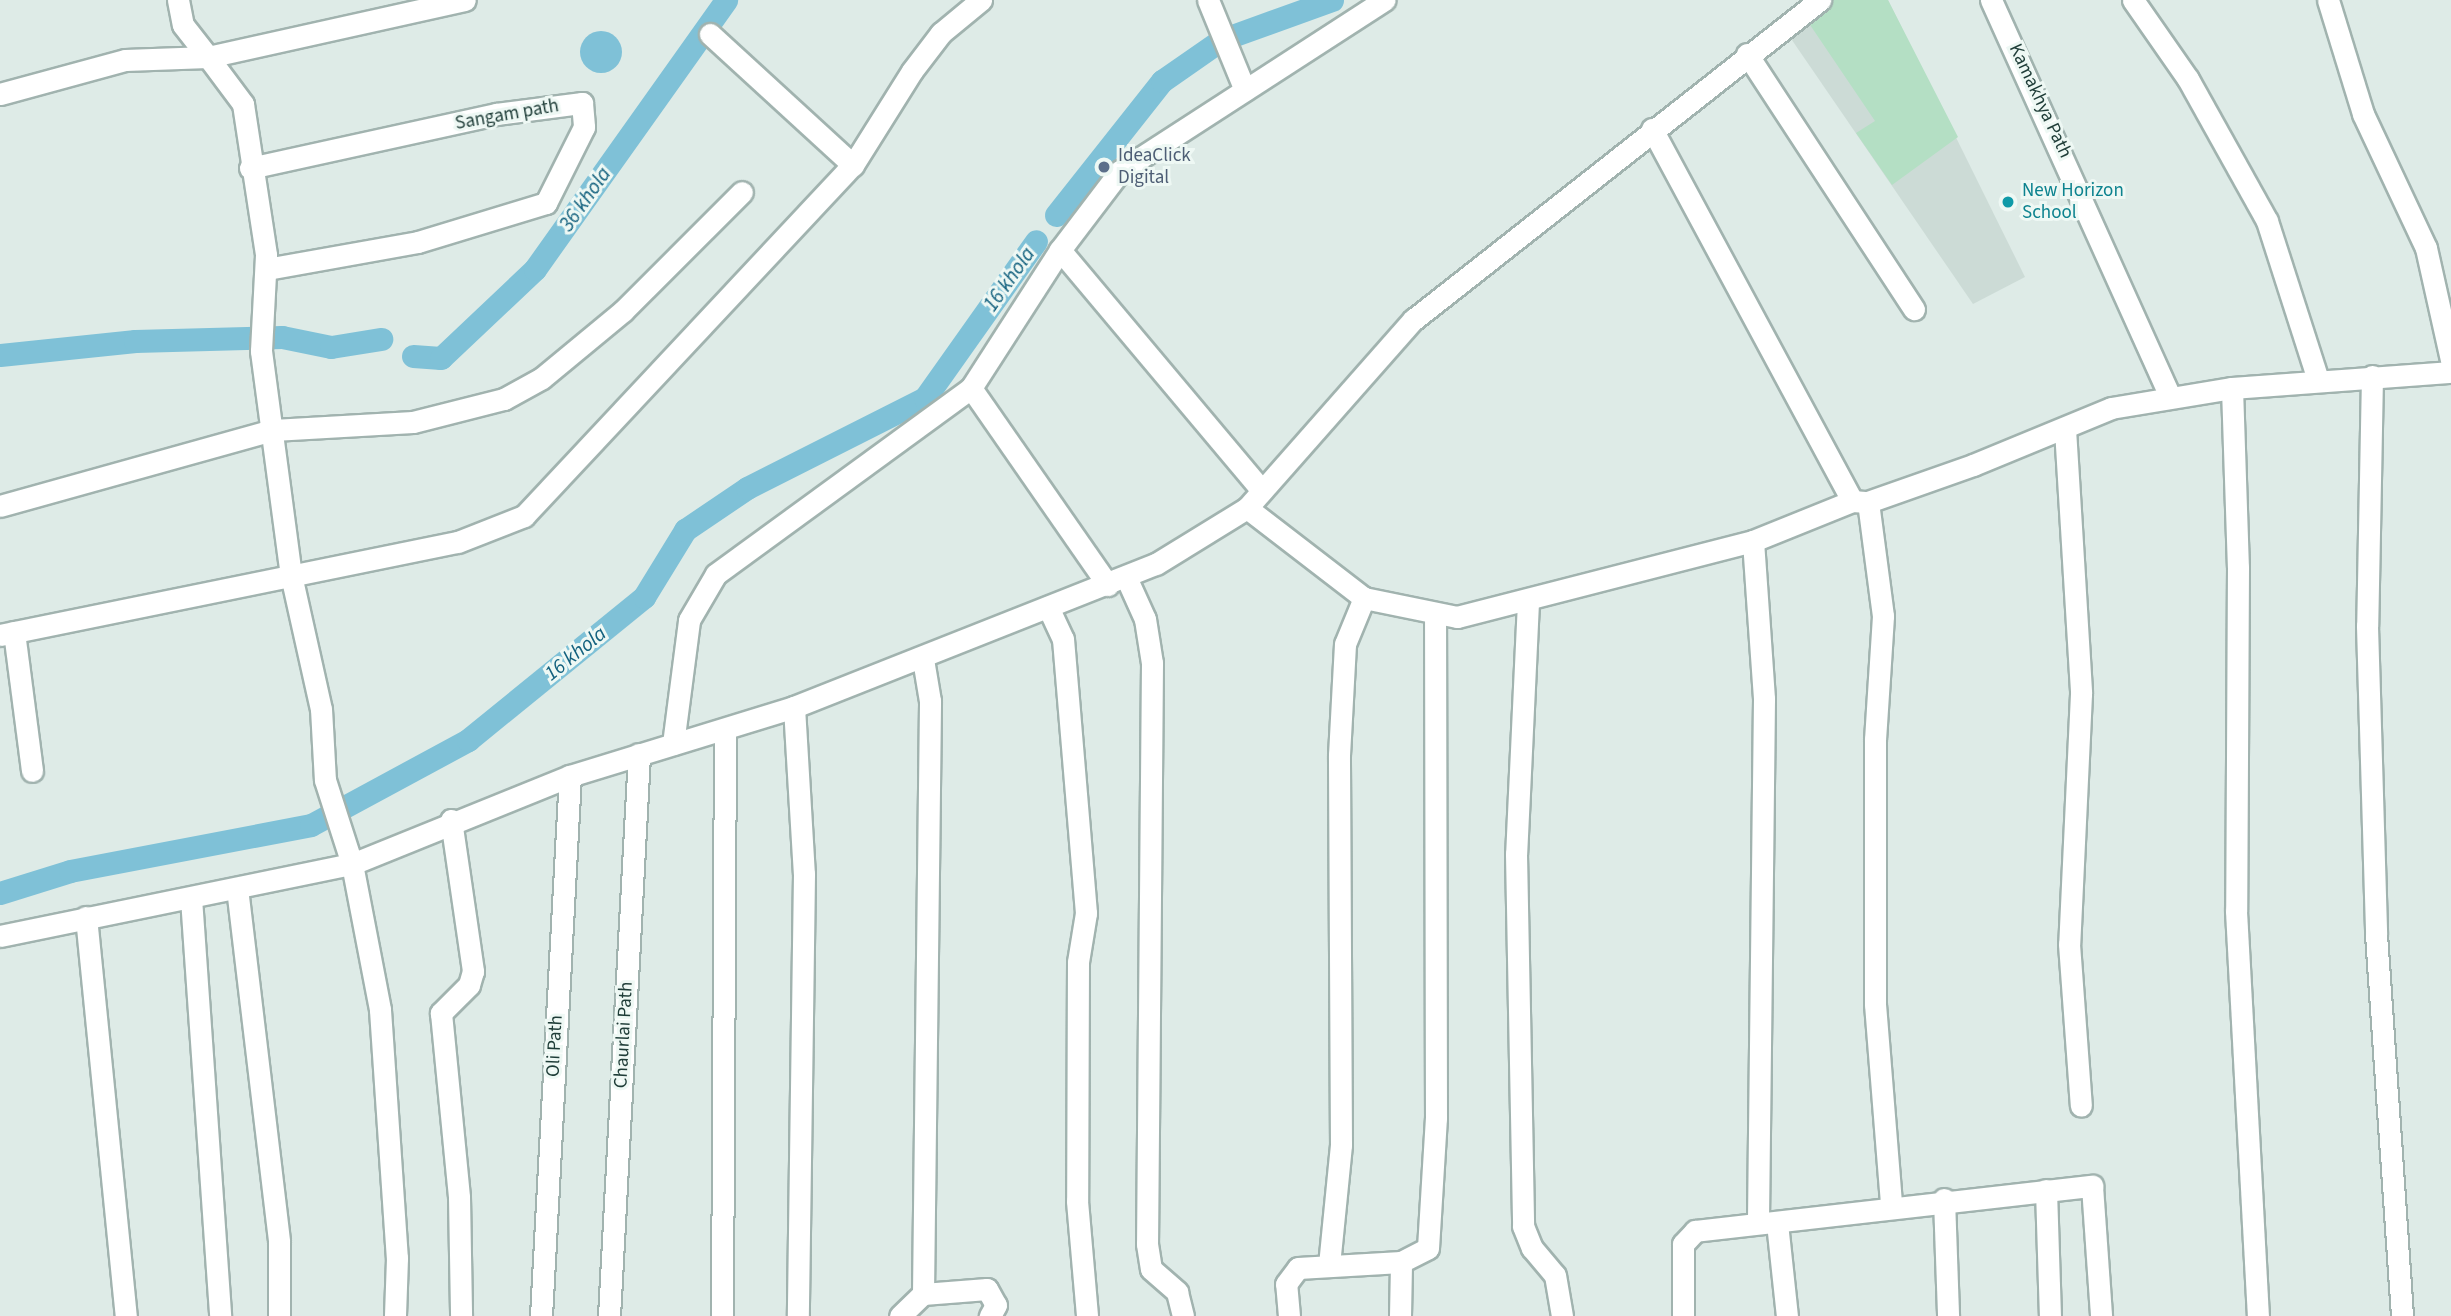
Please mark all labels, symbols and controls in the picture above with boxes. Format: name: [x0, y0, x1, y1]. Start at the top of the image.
street label: Kamakhya Path: [2004, 40, 2076, 162]
street label: Sangam path: [453, 95, 561, 135]
place label: IdeaClick Digital: [1118, 145, 1191, 189]
marker: IdeaClick Digital: [1096, 159, 1112, 175]
water label: 36 khola: [554, 162, 616, 236]
place label: New Horizon School: [2022, 180, 2124, 224]
marker: New Horizon School: [2000, 194, 2016, 210]
water label: 16 khola: [978, 242, 1040, 316]
water label: 16 khola: [539, 620, 611, 686]
street label: Chaurlai Path: [610, 981, 638, 1089]
street label: Oli Path: [542, 1014, 568, 1078]

